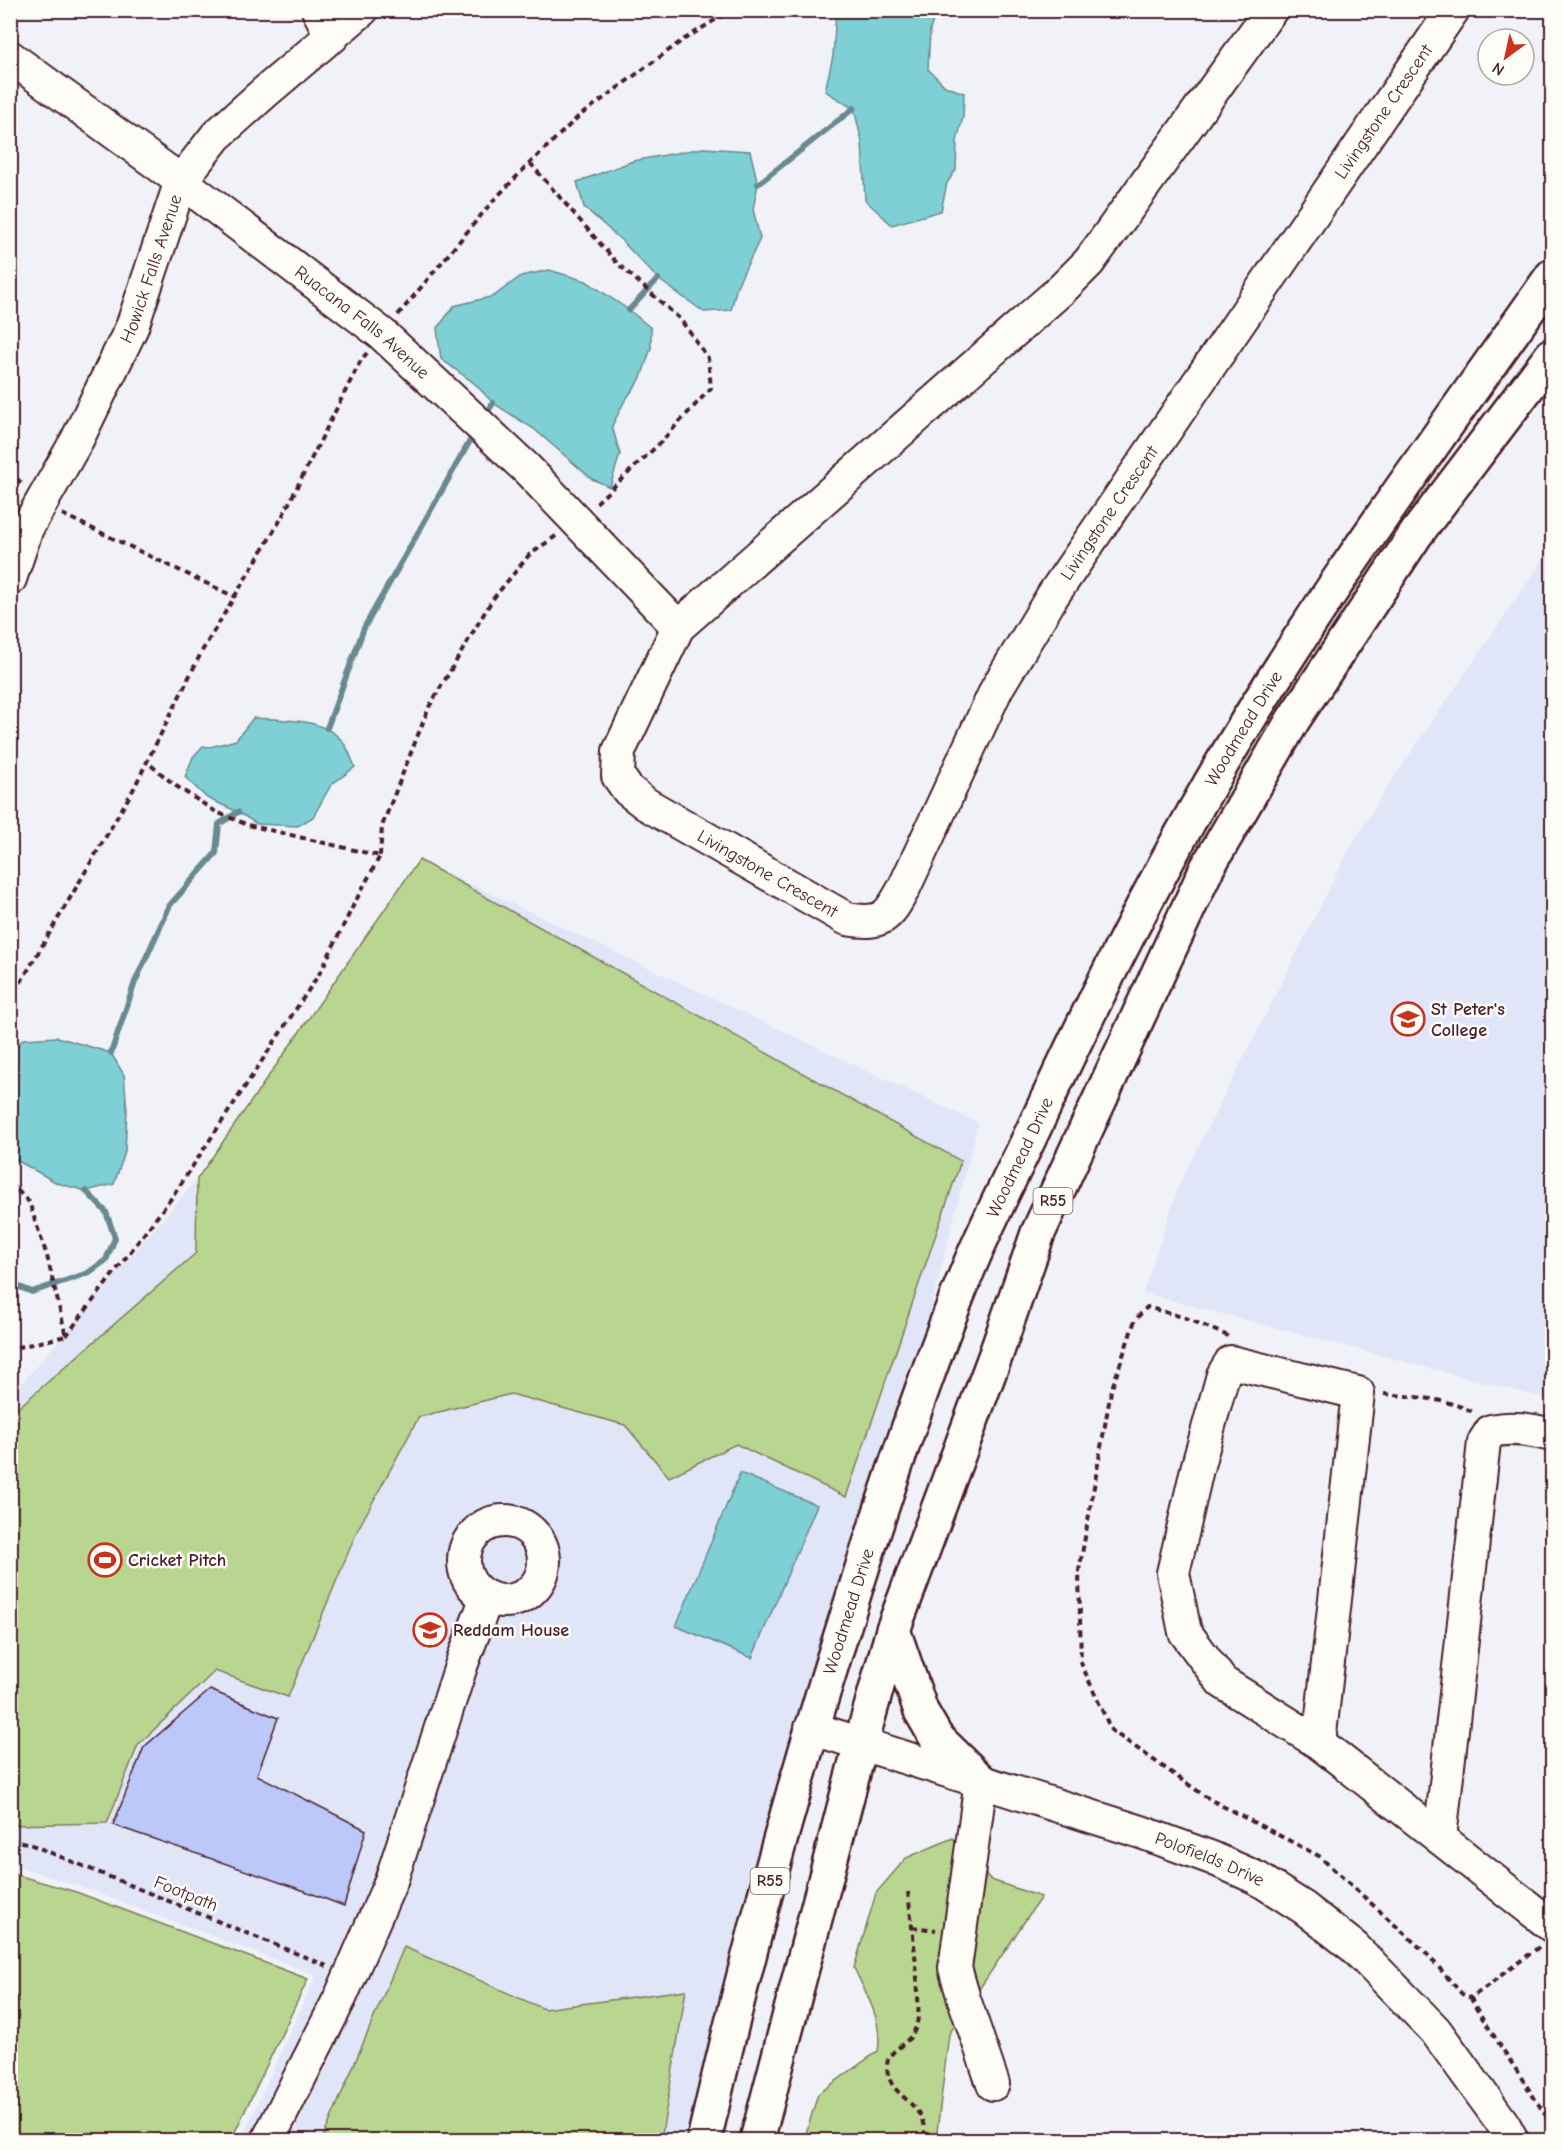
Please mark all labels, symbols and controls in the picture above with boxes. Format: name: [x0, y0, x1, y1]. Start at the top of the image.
north arrow: [1476, 27, 1536, 87]
street label: Livingstone Crescent: [1330, 40, 1437, 183]
text: N: [1489, 58, 1508, 79]
street label: Howick Falls Avenue: [115, 192, 186, 346]
street label: Ruacana Falls Avenue: [291, 261, 434, 383]
street label: Livingstone Crescent: [1056, 441, 1163, 584]
street label: Woodmead Drive: [1201, 667, 1287, 790]
street label: Livingstone Crescent: [694, 825, 842, 922]
place label: St Peter's College: [1431, 999, 1505, 1041]
school or university icon: St Peter's College: [1390, 1001, 1426, 1037]
street label: Woodmead Drive: [982, 1094, 1058, 1221]
road number: R55: [1034, 1188, 1072, 1214]
sports icon: Cricket Pitch: [87, 1542, 123, 1578]
street label: Woodmead Drive: [819, 1546, 878, 1677]
place label: Cricket Pitch: [128, 1550, 226, 1571]
school or university icon: Reddam House: [412, 1612, 448, 1648]
place label: Reddam House: [453, 1620, 569, 1641]
street label: Polofields Drive: [1152, 1828, 1269, 1891]
road number: R55: [750, 1868, 790, 1894]
street label: Footpath: [151, 1872, 221, 1916]

